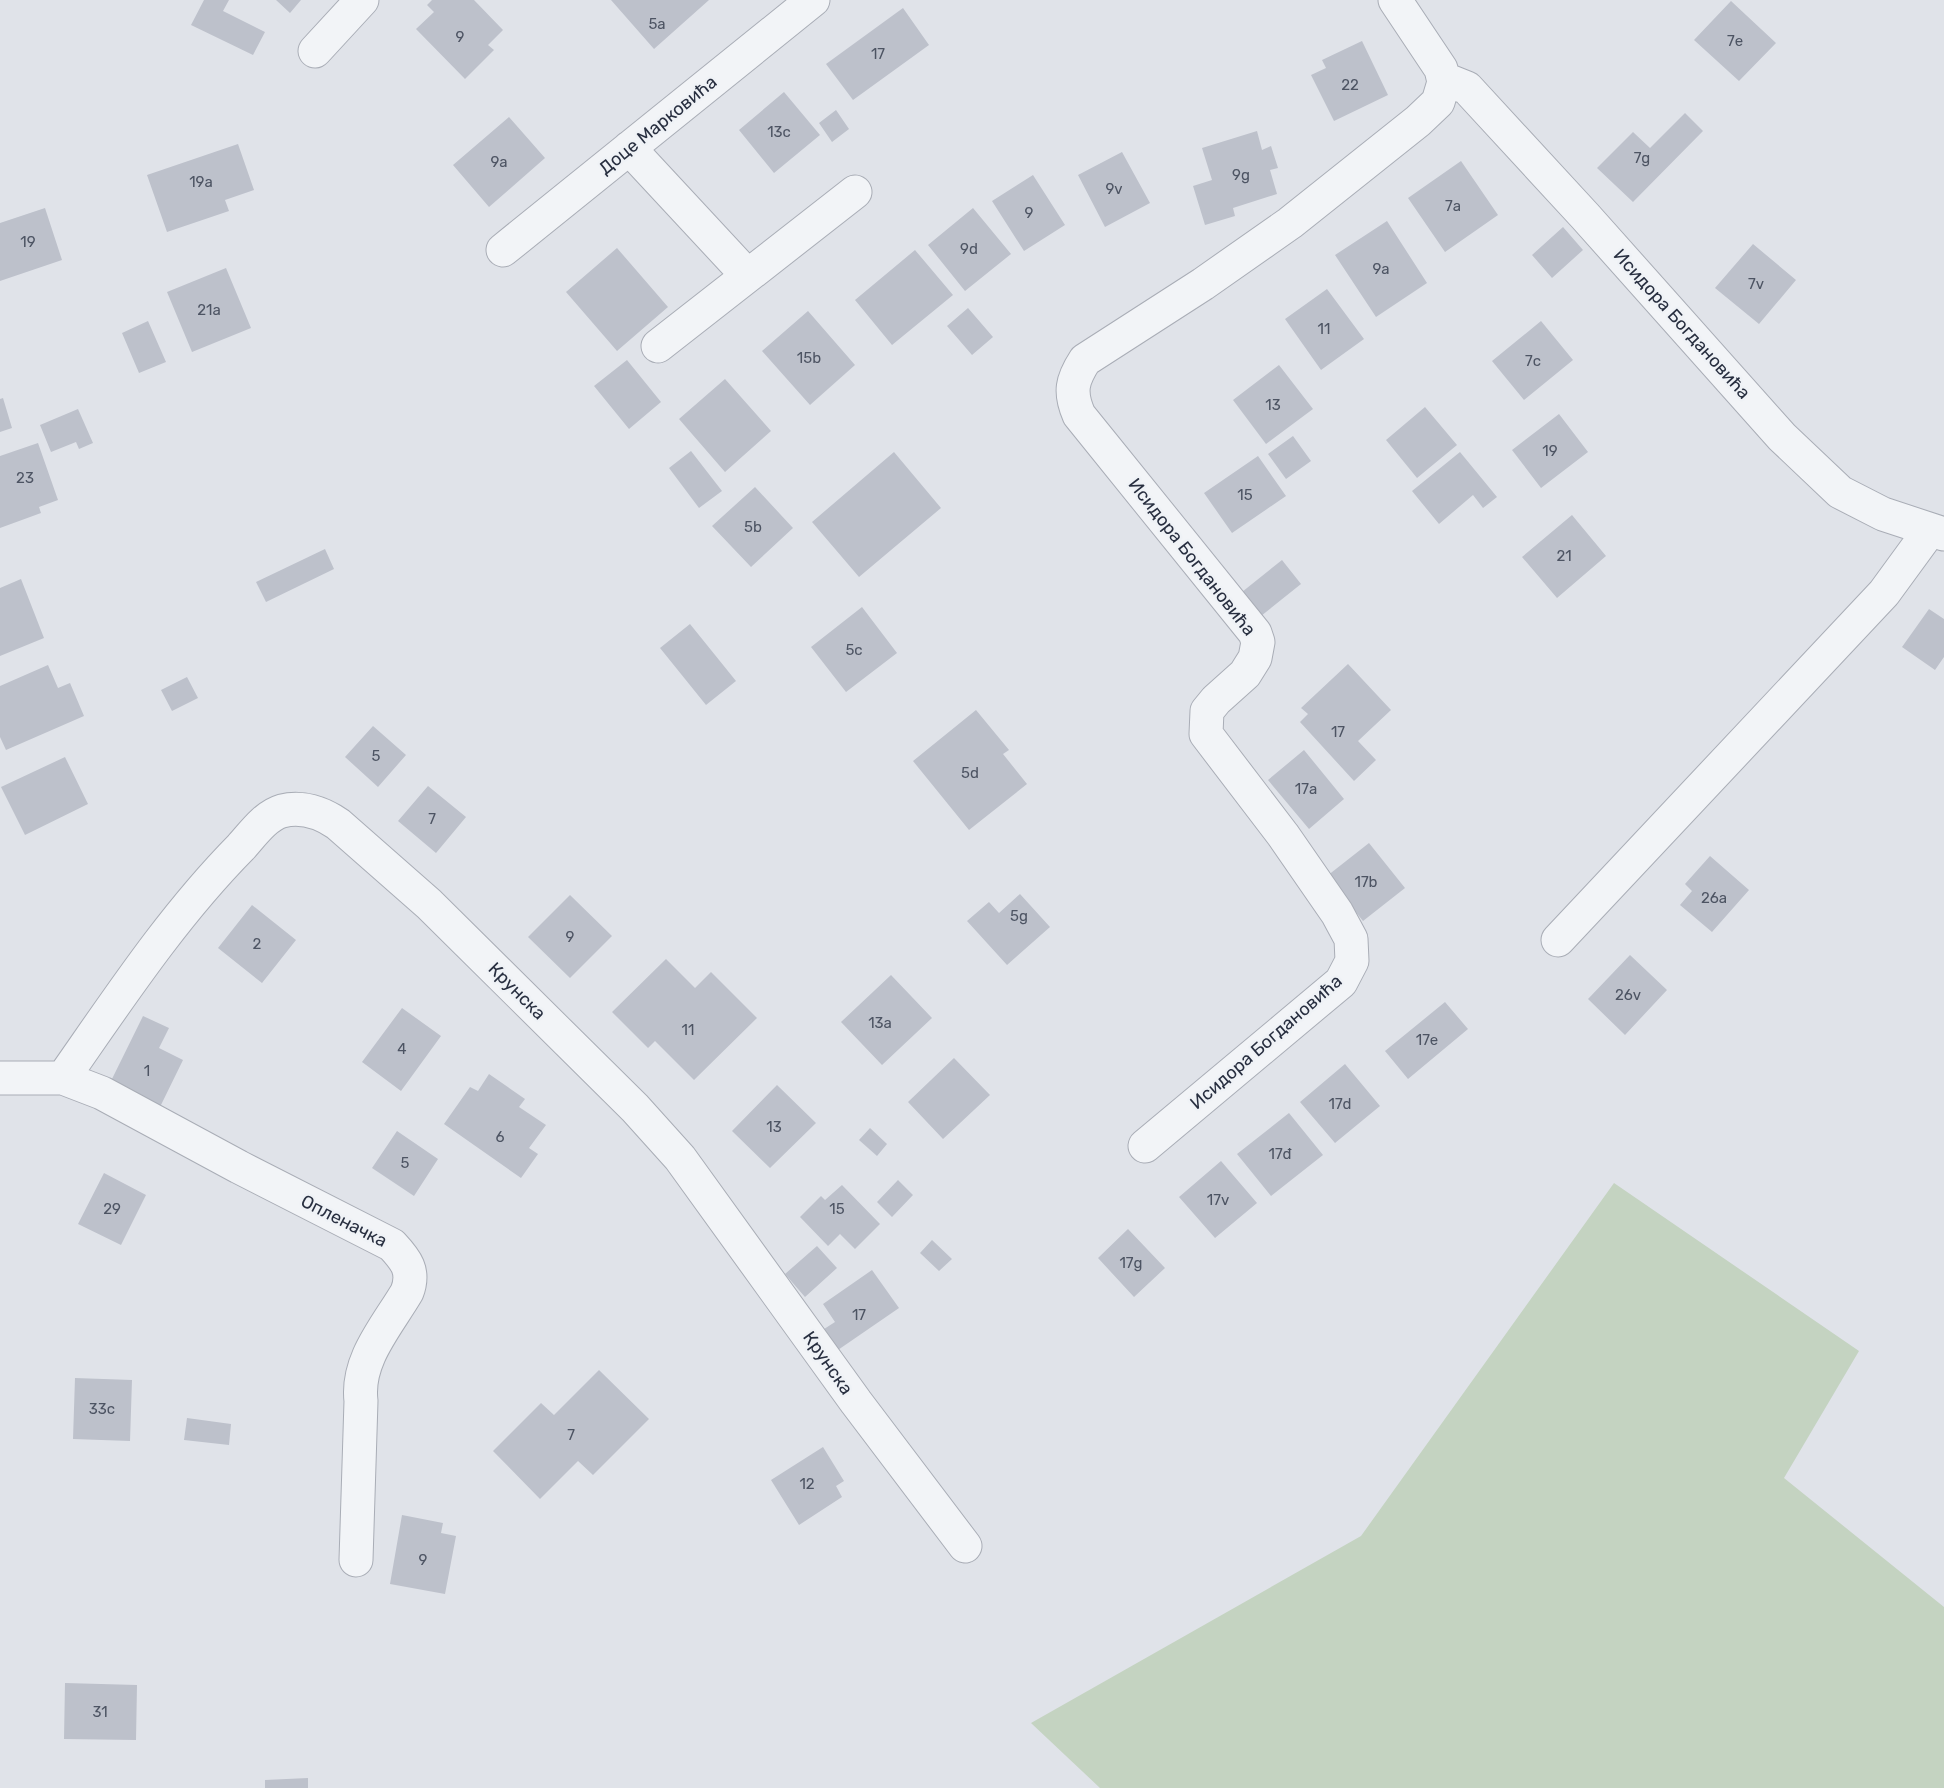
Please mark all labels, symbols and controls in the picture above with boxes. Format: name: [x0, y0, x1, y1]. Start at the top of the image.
house number: 5a: [648, 15, 666, 33]
house number: 9: [456, 28, 465, 46]
house number: 7e: [1727, 32, 1743, 50]
house number: 17: [871, 45, 885, 63]
street label: Доце Марковића: [595, 71, 721, 179]
house number: 22: [1341, 76, 1359, 94]
house number: 13c: [767, 123, 791, 141]
house number: 7g: [1634, 149, 1650, 167]
house number: 9a: [490, 153, 508, 171]
house number: 9g: [1232, 166, 1250, 184]
house number: 19a: [189, 173, 213, 191]
house number: 9v: [1105, 180, 1123, 198]
house number: 7a: [1445, 197, 1461, 215]
house number: 9: [1025, 204, 1034, 222]
house number: 19: [20, 233, 36, 251]
house number: 9d: [960, 240, 978, 258]
street label: Исидора Богдановића: [1609, 244, 1755, 404]
house number: 9a: [1372, 260, 1390, 278]
house number: 7v: [1748, 275, 1764, 293]
house number: 21a: [197, 301, 221, 319]
house number: 11: [1318, 320, 1330, 338]
house number: 15b: [797, 349, 821, 367]
house number: 7c: [1525, 352, 1541, 370]
house number: 13: [1265, 396, 1281, 414]
house number: 19: [1542, 442, 1558, 460]
house number: 23: [16, 469, 34, 487]
street label: Исидора Богдановића: [1124, 474, 1260, 640]
house number: 15: [1237, 486, 1253, 504]
house number: 5b: [744, 518, 762, 536]
house number: 21: [1556, 547, 1572, 565]
house number: 5c: [845, 641, 863, 659]
house number: 17: [1331, 723, 1345, 741]
house number: 5: [372, 747, 381, 765]
house number: 5d: [961, 764, 979, 782]
house number: 17a: [1295, 780, 1317, 798]
house number: 7: [428, 810, 436, 828]
house number: 17b: [1354, 873, 1378, 891]
house number: 26a: [1701, 889, 1727, 907]
house number: 5g: [1010, 907, 1028, 925]
house number: 9: [566, 928, 575, 946]
house number: 2: [253, 935, 262, 953]
street label: Крунска: [484, 958, 550, 1024]
street label: Исидора Богдановића: [1186, 970, 1346, 1114]
house number: 26v: [1615, 986, 1641, 1004]
house number: 13a: [868, 1014, 892, 1032]
house number: 11: [682, 1021, 694, 1039]
house number: 17e: [1416, 1031, 1438, 1049]
house number: 4: [397, 1040, 407, 1058]
house number: 1: [144, 1062, 150, 1080]
house number: 17d: [1328, 1095, 1352, 1113]
house number: 13: [766, 1118, 782, 1136]
house number: 6: [495, 1128, 505, 1146]
house number: 17đ: [1268, 1145, 1292, 1163]
house number: 5: [401, 1154, 410, 1172]
street label: Опленачка: [297, 1190, 391, 1252]
house number: 17v: [1207, 1191, 1229, 1209]
house number: 29: [103, 1200, 121, 1218]
house number: 15: [829, 1200, 845, 1218]
house number: 17g: [1119, 1254, 1143, 1272]
house number: 17: [852, 1306, 866, 1324]
street label: Крунска: [798, 1327, 858, 1399]
house number: 33c: [89, 1400, 115, 1418]
house number: 7: [567, 1426, 575, 1444]
house number: 12: [799, 1475, 815, 1493]
house number: 9: [419, 1551, 428, 1569]
house number: 31: [92, 1703, 108, 1721]

